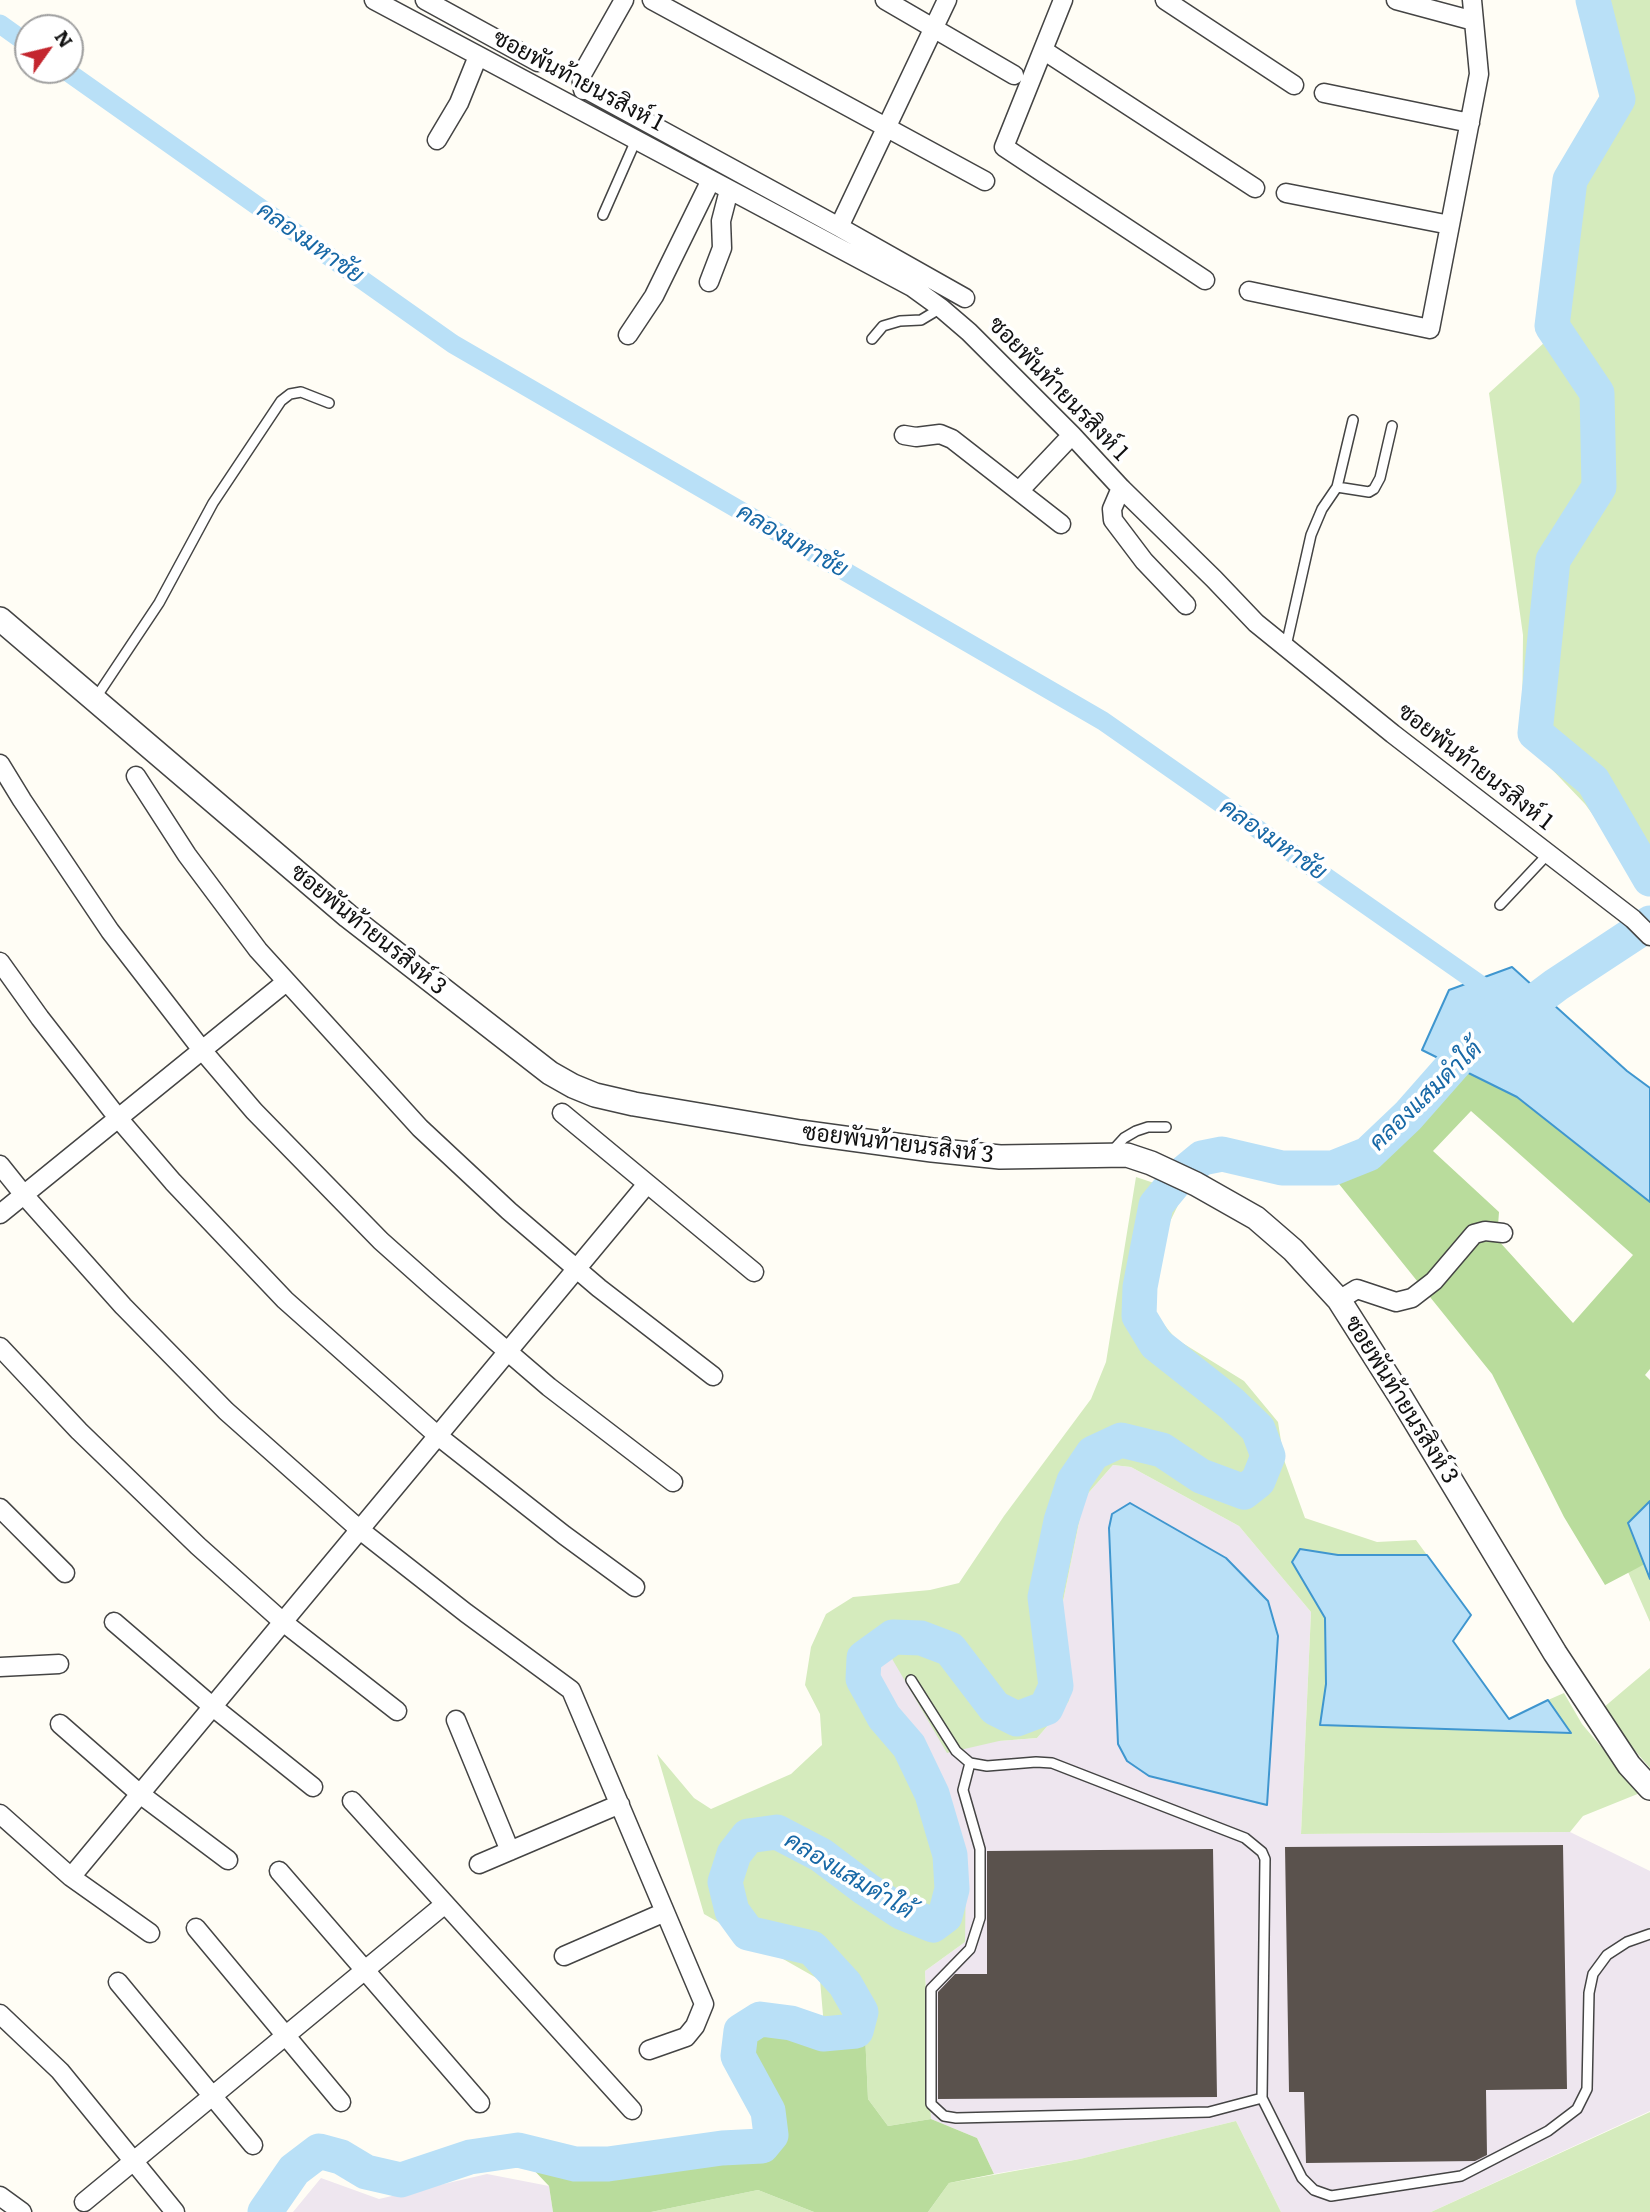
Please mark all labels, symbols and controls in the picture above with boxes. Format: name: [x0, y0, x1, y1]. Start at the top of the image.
north arrow: [14, 14, 84, 84]
text: N: [49, 24, 81, 53]
street label: ซอยพันท้ายนรสิงห์ 1: [488, 24, 668, 138]
water label: คลองมหาชัย: [251, 196, 369, 290]
street label: ซอยพันท้ายนรสิงห์ 1: [982, 311, 1134, 467]
water label: คลองมหาชัย: [731, 498, 853, 584]
street label: ซอยพันท้ายนรสิงห์ 1: [1392, 698, 1558, 836]
water label: คลองมหาชัย: [1214, 793, 1332, 887]
street label: ซอยพันท้ายนรสิงห์ 3: [284, 859, 452, 1001]
water label: คลองแสมดำใต้: [1364, 1035, 1488, 1157]
street label: ซอยพันท้ายนรสิงห์ 3: [801, 1119, 995, 1169]
street label: ซอยพันท้ายนรสิงห์ 3: [1338, 1311, 1464, 1489]
water label: คลองแสมดำใต้: [779, 1826, 919, 1926]

